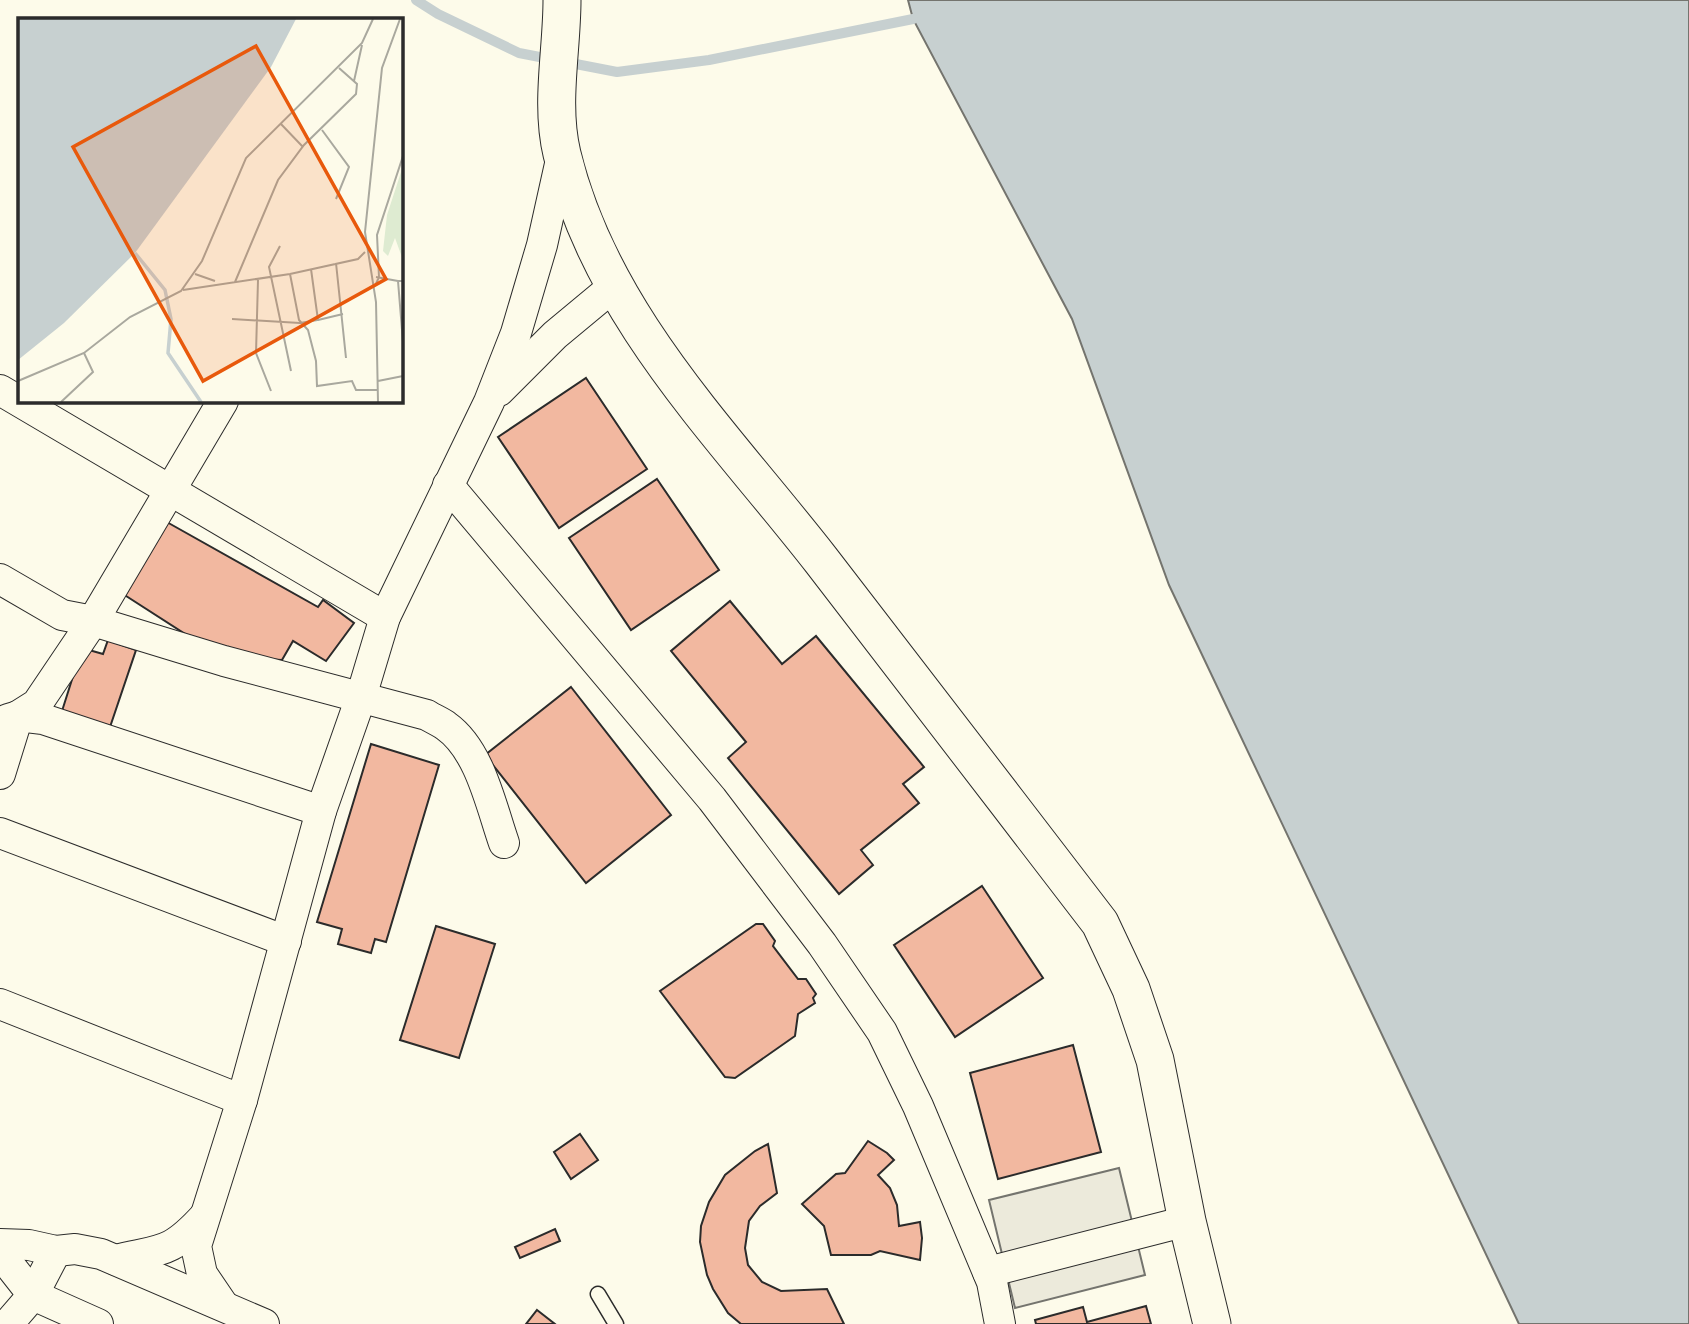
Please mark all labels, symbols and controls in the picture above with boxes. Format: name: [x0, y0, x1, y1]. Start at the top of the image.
inset map: [18, 18, 402, 402]

